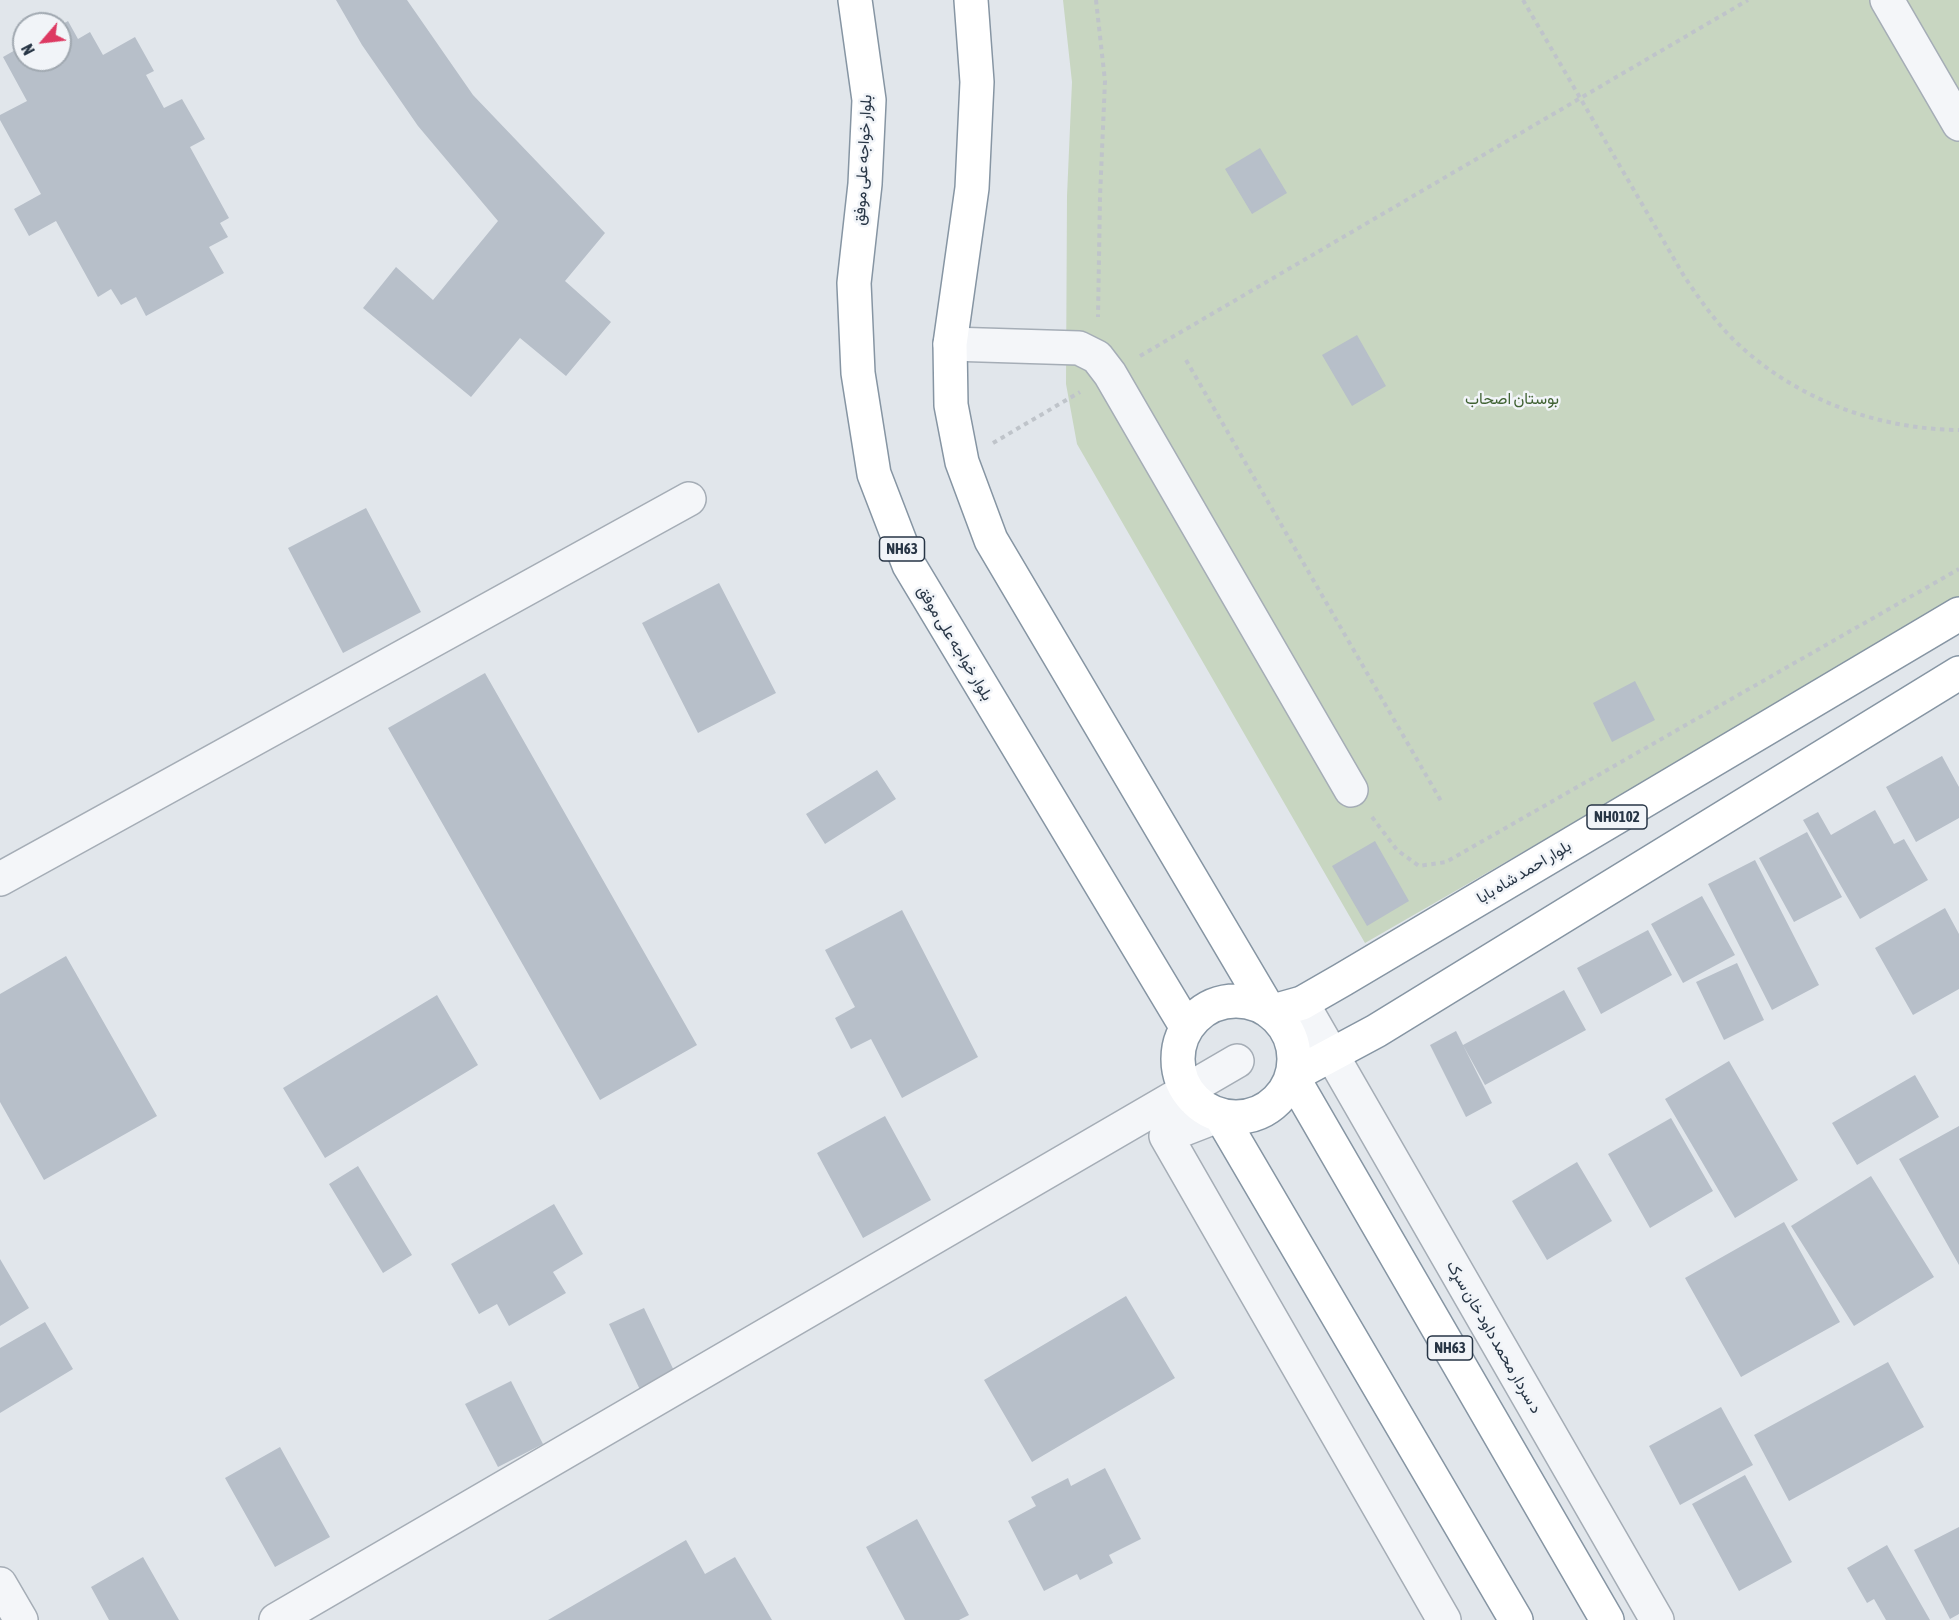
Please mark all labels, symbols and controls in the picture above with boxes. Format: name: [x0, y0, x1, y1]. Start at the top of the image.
north arrow: [12, 12, 72, 72]
text: N: [18, 41, 38, 58]
street label: بلوار خواجه علی موفق: [850, 94, 876, 226]
park label: بوستان اصحاب: [1465, 389, 1559, 409]
road number: NH63: [880, 537, 924, 561]
street label: بلوار خواجه علی موفق: [913, 582, 997, 704]
road number: NH0102: [1587, 805, 1647, 829]
street label: بلوار احمد شاه بابا: [1473, 836, 1575, 908]
street label: د سردار محمد داود خان سړک: [1442, 1257, 1546, 1417]
road number: NH63: [1428, 1336, 1472, 1360]

